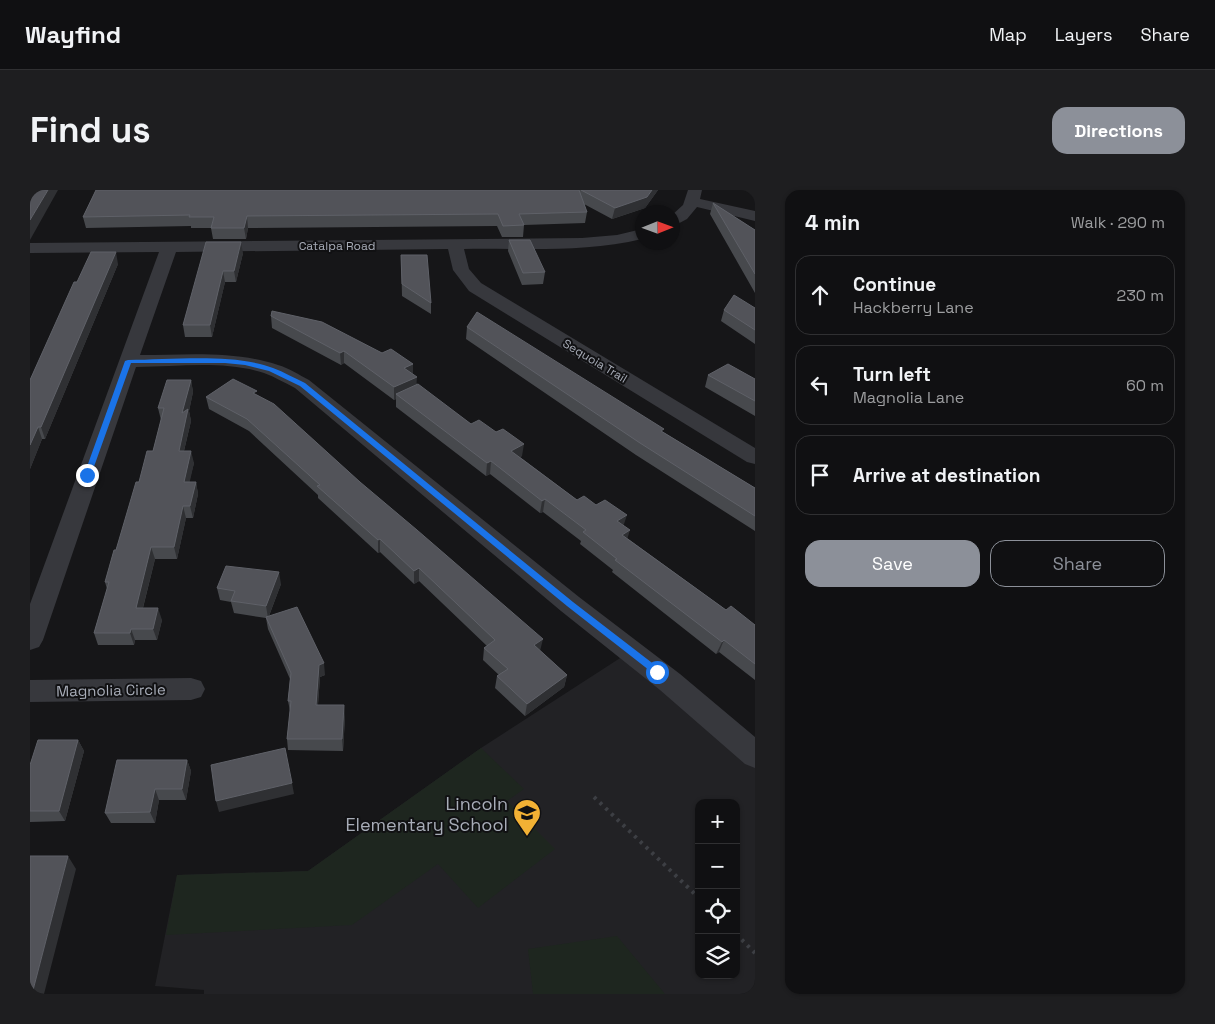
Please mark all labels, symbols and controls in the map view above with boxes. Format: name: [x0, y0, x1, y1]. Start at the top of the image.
text: Wayfind: [25, 19, 121, 50]
text: Map: [989, 23, 1027, 46]
text: Layers: [1055, 23, 1112, 46]
text: Share: [1140, 23, 1190, 46]
button: Directions: [1052, 107, 1185, 154]
text: Find us: [30, 108, 151, 152]
north arrow: [635, 205, 680, 250]
text: 4 min: [805, 209, 860, 236]
text: Walk · 290 m: [1071, 212, 1165, 233]
street label: Catalpa Road: [299, 238, 375, 254]
text: Continue: [853, 272, 936, 297]
icon: ahead: [806, 281, 834, 309]
text: 230 m: [1117, 285, 1164, 306]
text: Hackberry Lane: [853, 297, 974, 318]
street label: Sequoia Trail: [560, 335, 630, 387]
text: Turn left: [853, 362, 931, 387]
icon: left: [806, 371, 834, 399]
text: 60 m: [1126, 375, 1164, 396]
text: Magnolia Lane: [853, 387, 964, 408]
icon: arrive: [806, 461, 834, 489]
text: Arrive at destination: [853, 463, 1041, 488]
route end: [76, 464, 99, 487]
button: Save: [805, 540, 980, 587]
button: Share: [990, 540, 1165, 587]
route start: [646, 661, 669, 684]
street label: Magnolia Circle: [56, 680, 166, 700]
place label: Lincoln Elementary School: [345, 792, 508, 836]
school or university icon: Lincoln Elementary School: [512, 798, 542, 837]
map controls: [695, 799, 740, 979]
button: +: [695, 799, 740, 844]
button: −: [695, 844, 740, 889]
button: locate: [695, 889, 740, 934]
button: layers: [695, 934, 740, 979]

